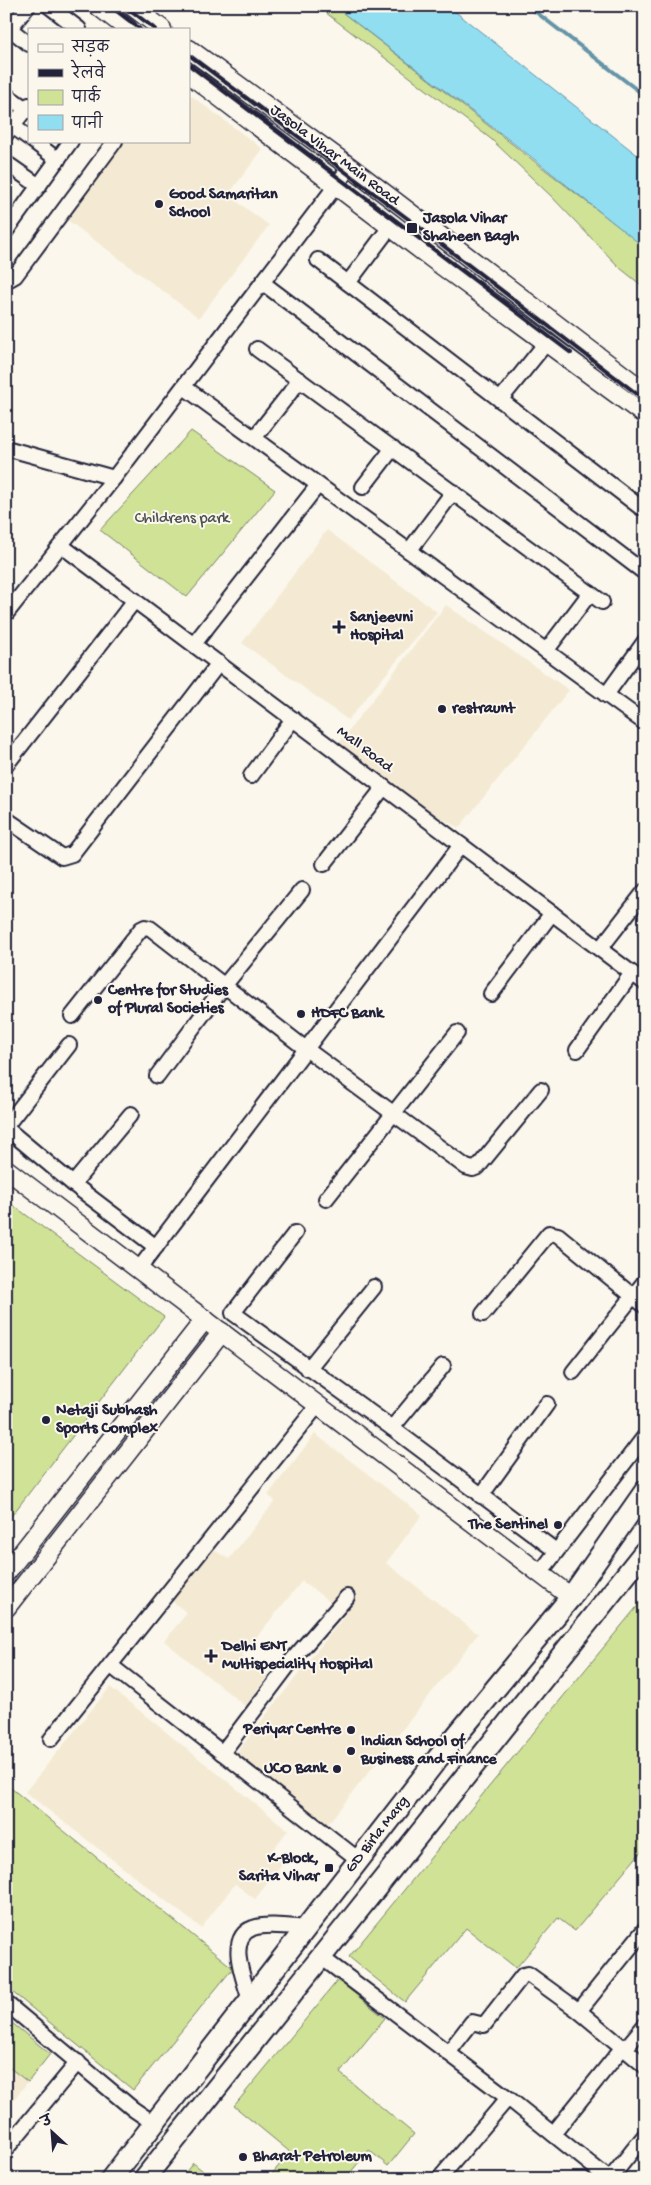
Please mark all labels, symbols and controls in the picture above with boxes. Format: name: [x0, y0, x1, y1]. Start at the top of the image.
legend: [28, 28, 190, 142]
text: सड़क: [71, 40, 110, 58]
text: रेलवे: [70, 59, 106, 84]
text: पार्क: [71, 85, 102, 108]
street label: Jasola Vihar Main Road: [266, 101, 404, 212]
text: पानी: [71, 111, 104, 134]
place label: Good Samaritan School: [169, 186, 278, 223]
marker: Good Samaritan School: [153, 198, 165, 210]
place label: Jasola Vihar Shaheen Bagh: [422, 210, 520, 247]
marker: Jasola Vihar Shaheen Bagh: [405, 221, 419, 235]
park label: Childrens park: [135, 510, 231, 529]
place label: Sanjeevni Hospital: [350, 609, 414, 646]
marker: Sanjeevni Hospital: [332, 620, 346, 634]
place label: restraunt: [451, 700, 516, 719]
marker: restraunt: [436, 703, 448, 715]
street label: Mall Road: [332, 723, 397, 778]
place label: Centre for Studies of Plural Societies: [107, 981, 229, 1019]
marker: Centre for Studies of Plural Societies: [92, 994, 104, 1006]
place label: HDFC Bank: [311, 1005, 385, 1024]
marker: HDFC Bank: [295, 1008, 307, 1020]
place label: Netaji Subhash Sports Complex: [56, 1402, 158, 1439]
marker: Netaji Subhash Sports Complex: [40, 1414, 52, 1426]
place label: The Sentinel: [467, 1516, 548, 1535]
marker: The Sentinel: [552, 1519, 564, 1531]
place label: Delhi ENT Multispeciality Hospital: [220, 1638, 373, 1675]
marker: Delhi ENT Multispeciality Hospital: [204, 1649, 218, 1663]
place label: Periyar Centre: [243, 1721, 342, 1740]
marker: Periyar Centre: [345, 1724, 357, 1736]
place label: Indian School of Business and Finance: [360, 1732, 497, 1770]
marker: Indian School of Business and Finance: [345, 1745, 357, 1757]
place label: UCO Bank: [264, 1760, 329, 1779]
marker: UCO Bank: [331, 1763, 343, 1775]
street label: GD Birla Marg: [342, 1793, 414, 1877]
place label: K-Block, Sarita Vihar: [239, 1850, 321, 1887]
marker: K-Block, Sarita Vihar: [323, 1862, 335, 1874]
north arrow: [28, 2108, 78, 2158]
text: उ: [38, 2112, 57, 2133]
place label: Bharat Petroleum: [252, 2148, 372, 2167]
marker: Bharat Petroleum: [237, 2151, 249, 2163]

